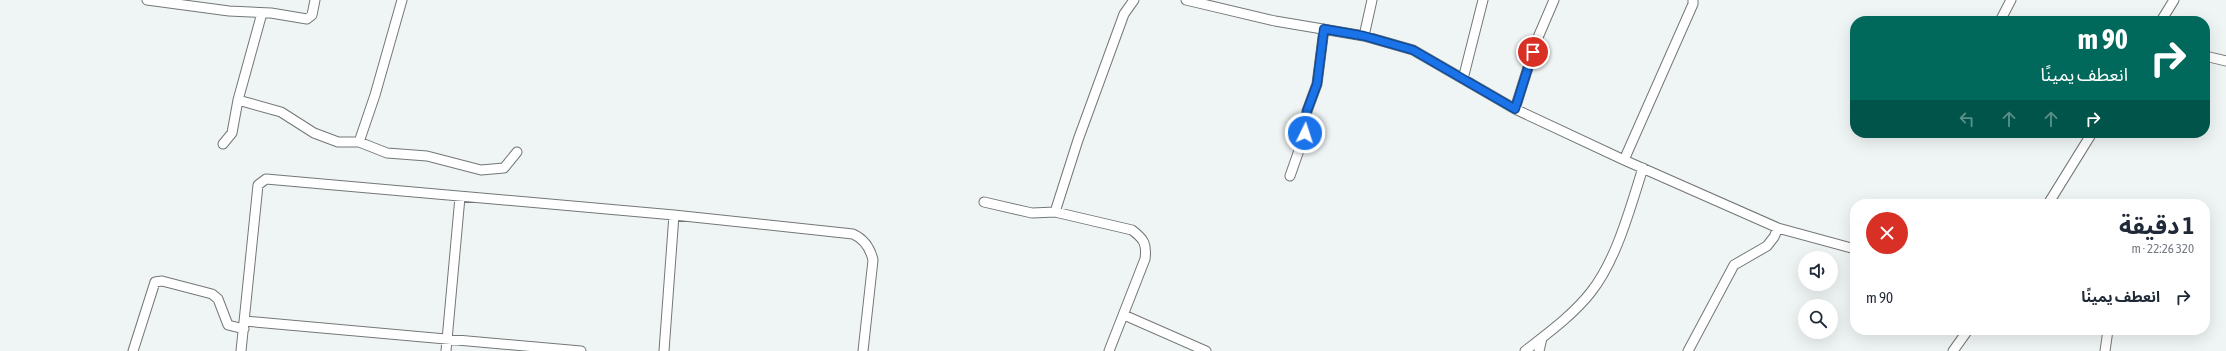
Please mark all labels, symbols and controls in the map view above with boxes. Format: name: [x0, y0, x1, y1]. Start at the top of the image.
text: 90 m: [2078, 23, 2128, 55]
icon: right: [2142, 32, 2194, 84]
pin: [1516, 35, 1550, 69]
icon: arrive: [1522, 41, 1544, 63]
text: انعطف يمينًا: [2041, 64, 2128, 85]
icon: left: [1956, 108, 1978, 130]
icon: ahead: [1998, 108, 2020, 130]
icon: ahead: [2040, 108, 2062, 130]
icon: right: [2082, 108, 2104, 130]
position arrow: [1284, 112, 1326, 154]
button: close: [1866, 212, 1908, 254]
text: 1 دقيقة: [2119, 212, 2194, 239]
text: 320 m · 22:26: [2131, 241, 2194, 256]
map controls: [1798, 251, 1838, 339]
button: sound: [1798, 251, 1838, 291]
icon: right: [2172, 286, 2194, 308]
text: انعطف يمينًا: [2081, 288, 2160, 305]
text: 90 m: [1866, 289, 1893, 306]
button: search: [1798, 299, 1838, 339]

